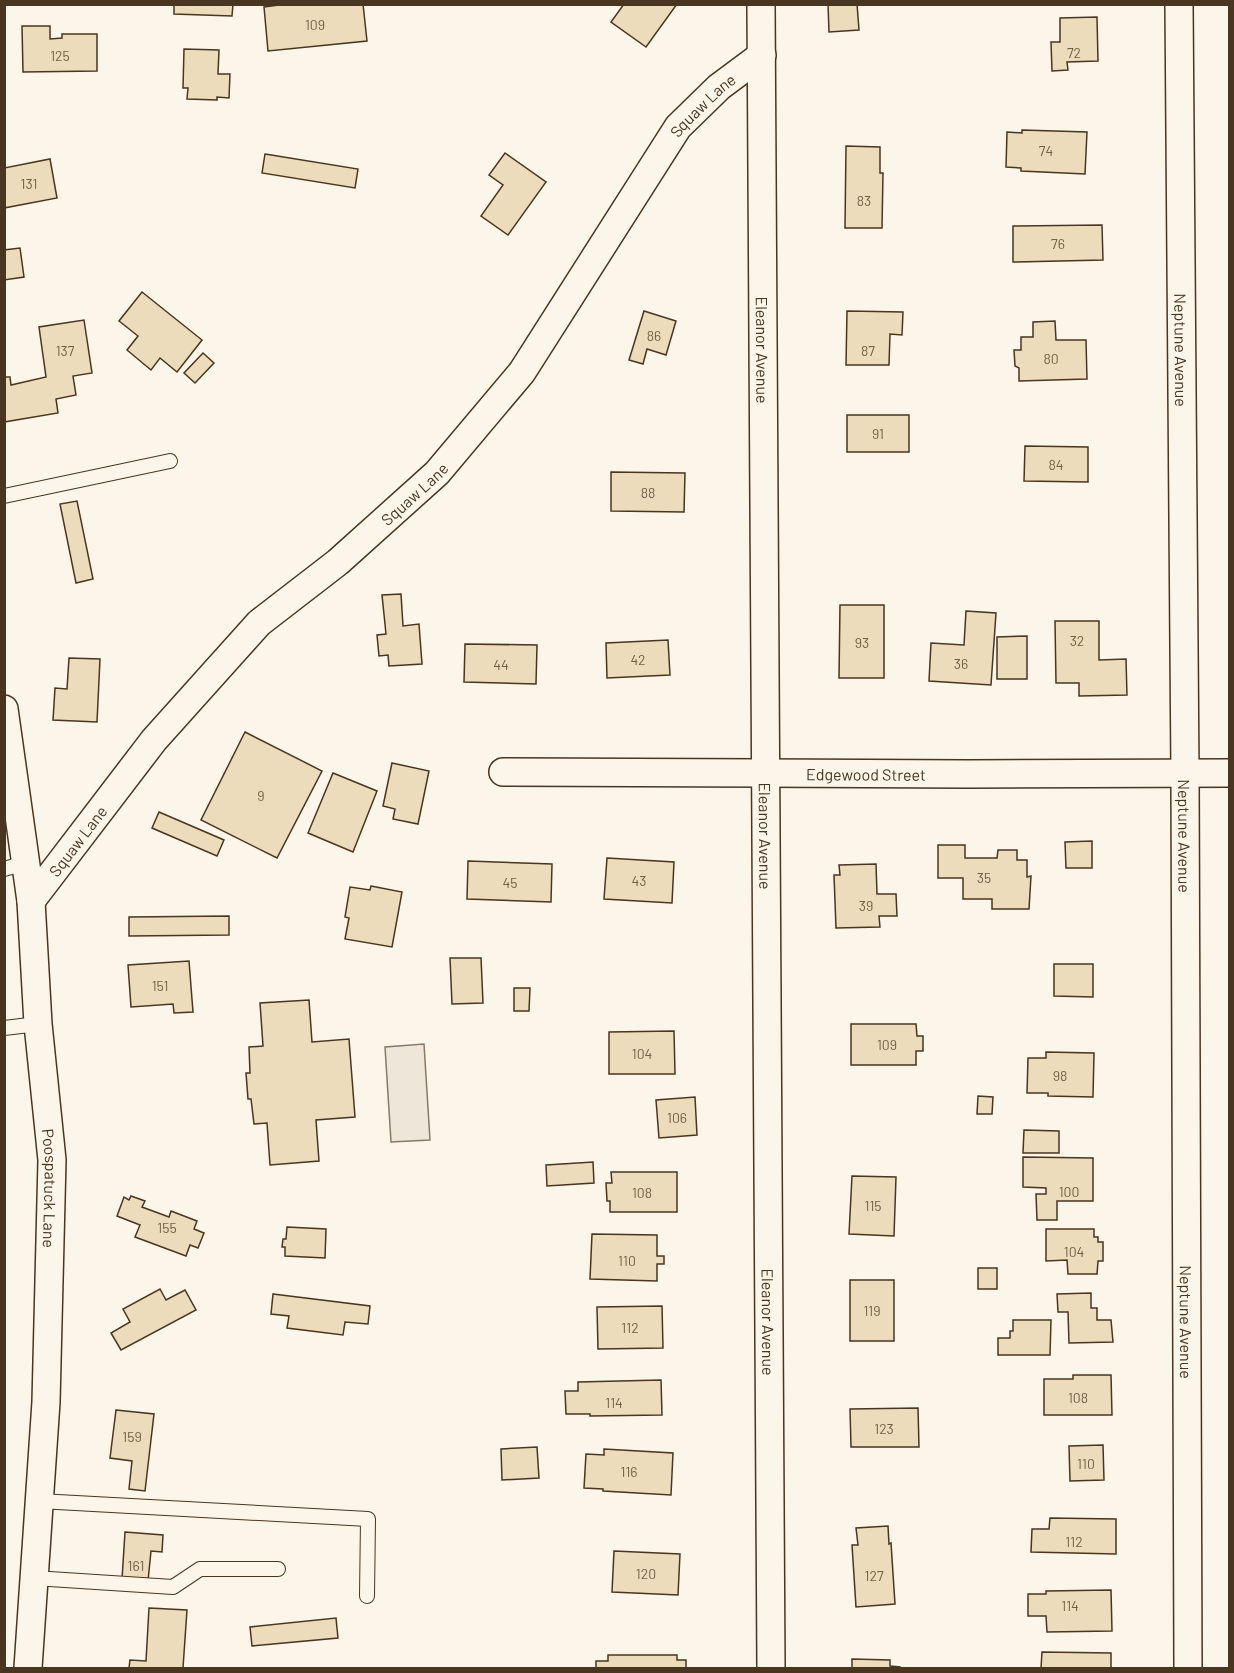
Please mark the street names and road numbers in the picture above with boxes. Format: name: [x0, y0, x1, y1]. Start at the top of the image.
street label: Squaw Lane: [665, 69, 739, 140]
street label: Neptune Avenue: [1172, 293, 1192, 407]
street label: Eleanor Avenue: [753, 296, 773, 404]
street label: Squaw Lane: [377, 458, 451, 529]
street label: Edgewood Street: [806, 764, 926, 783]
street label: Neptune Avenue: [1176, 779, 1195, 893]
street label: Eleanor Avenue: [756, 782, 776, 890]
street label: Squaw Lane: [44, 801, 110, 880]
street label: Poospatuck Lane: [39, 1128, 62, 1248]
street label: Neptune Avenue: [1177, 1265, 1197, 1379]
street label: Eleanor Avenue: [759, 1268, 779, 1376]

